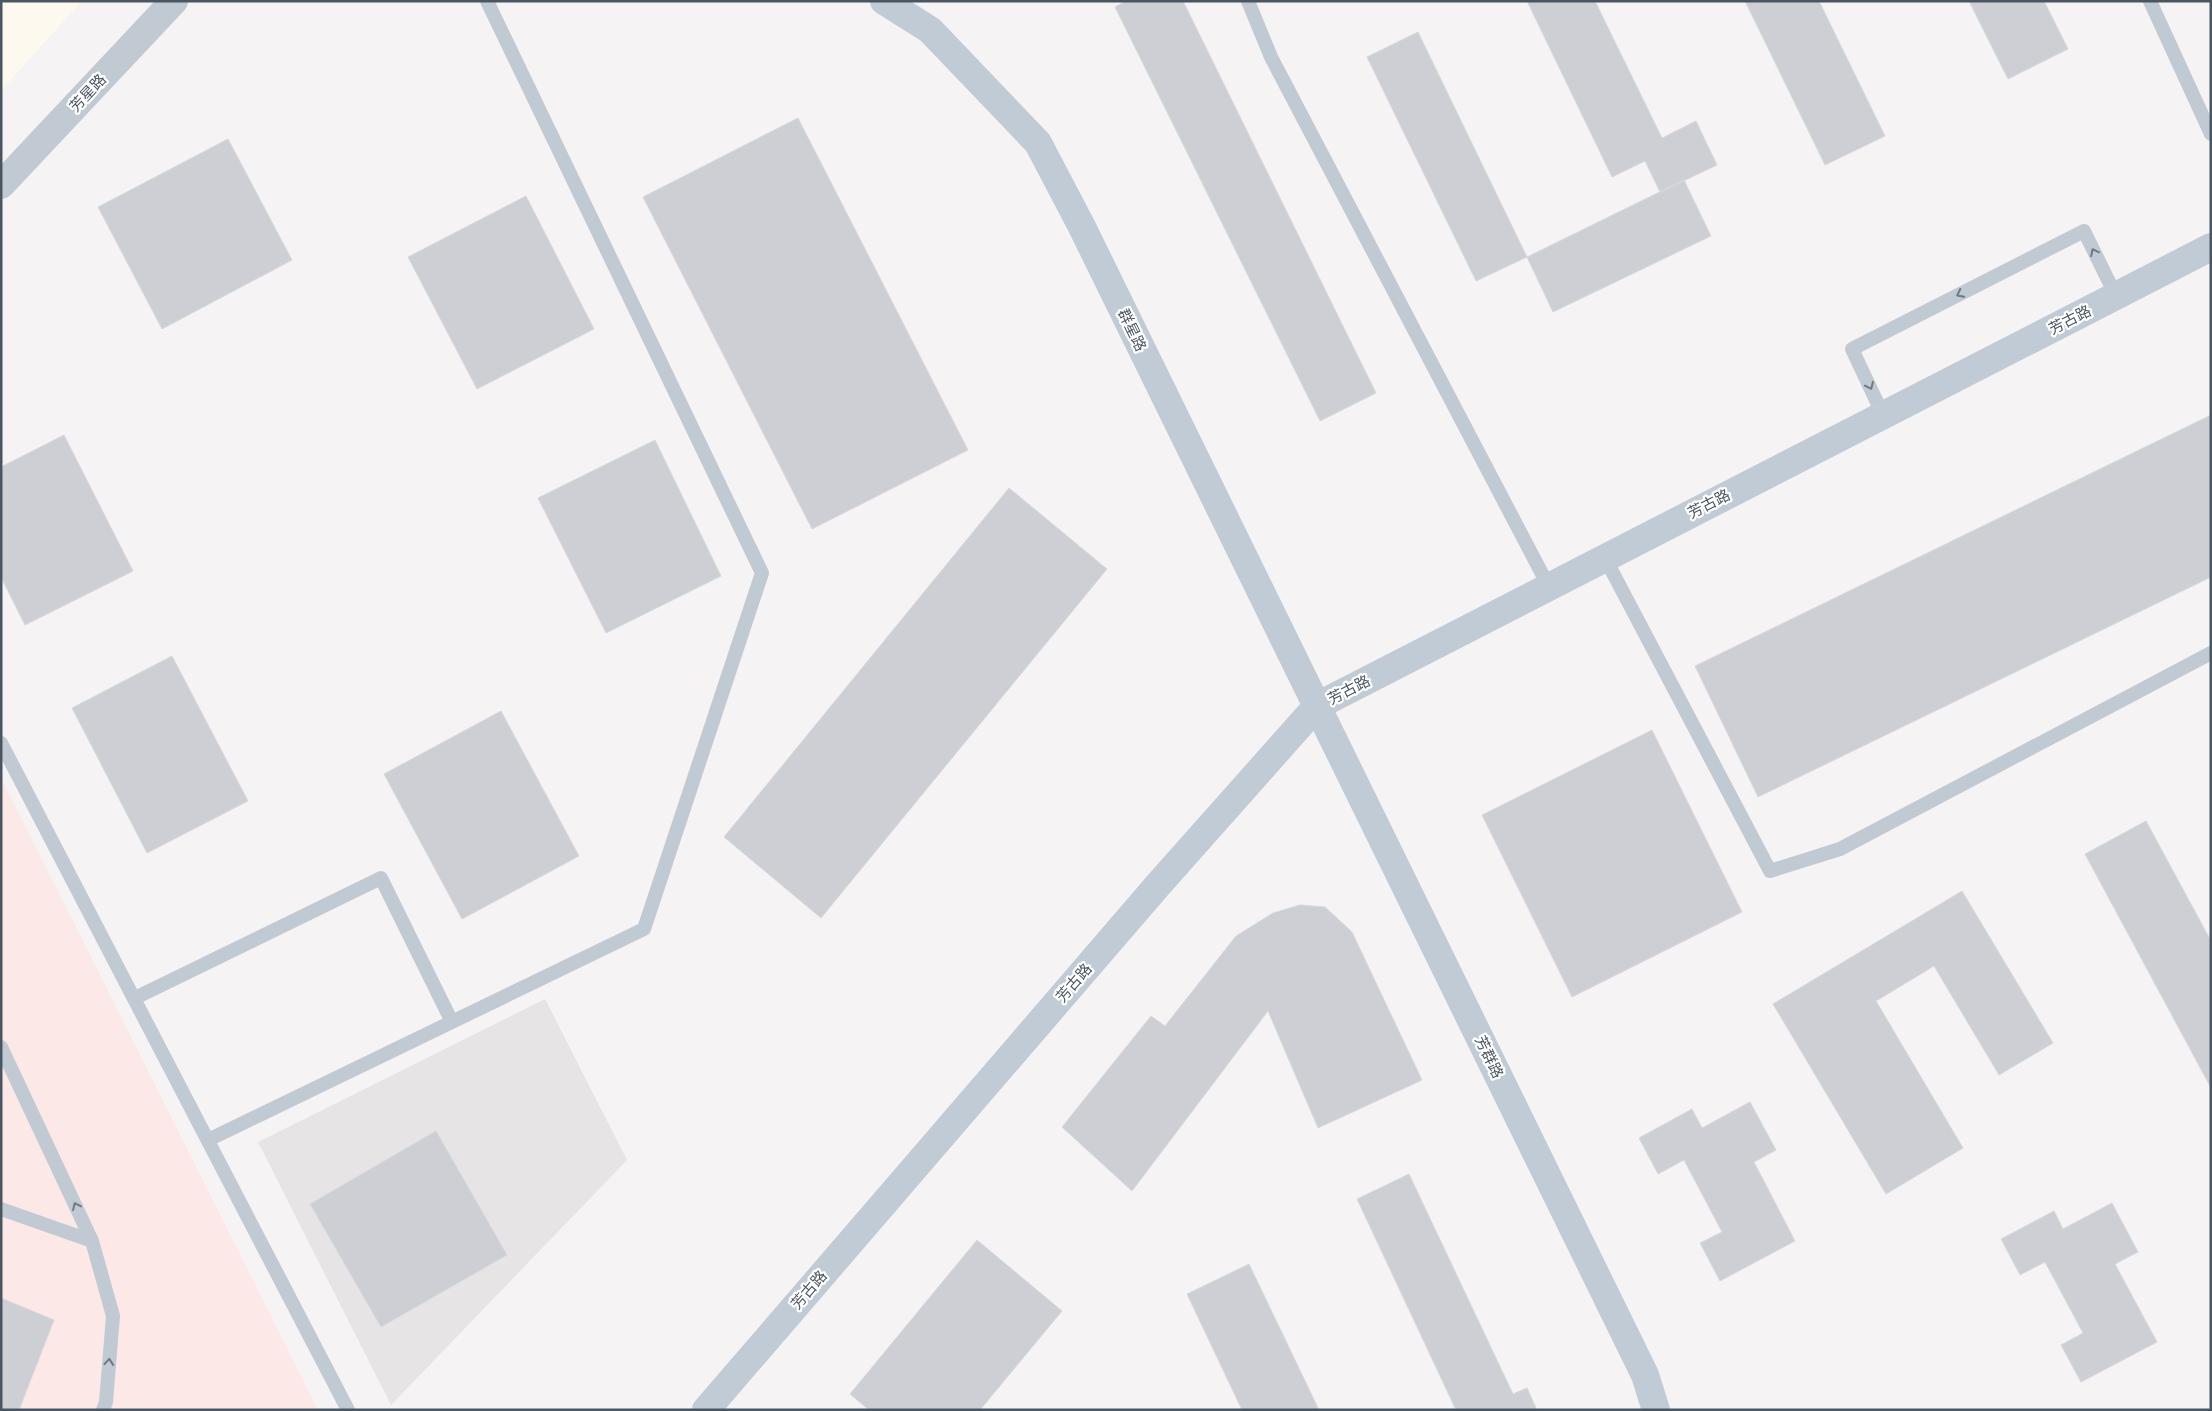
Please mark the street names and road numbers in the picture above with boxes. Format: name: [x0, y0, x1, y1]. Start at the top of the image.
street label: 芳星路: [66, 70, 110, 116]
street label: 芳古路: [2046, 302, 2094, 338]
street label: 群星路: [1114, 306, 1150, 354]
street label: 芳古路: [1685, 486, 1733, 522]
street label: 芳古路: [1325, 672, 1373, 708]
street label: 芳古路: [1052, 960, 1096, 1006]
street label: 芳群路: [1471, 1033, 1507, 1081]
street label: 芳古路: [787, 1267, 831, 1313]

